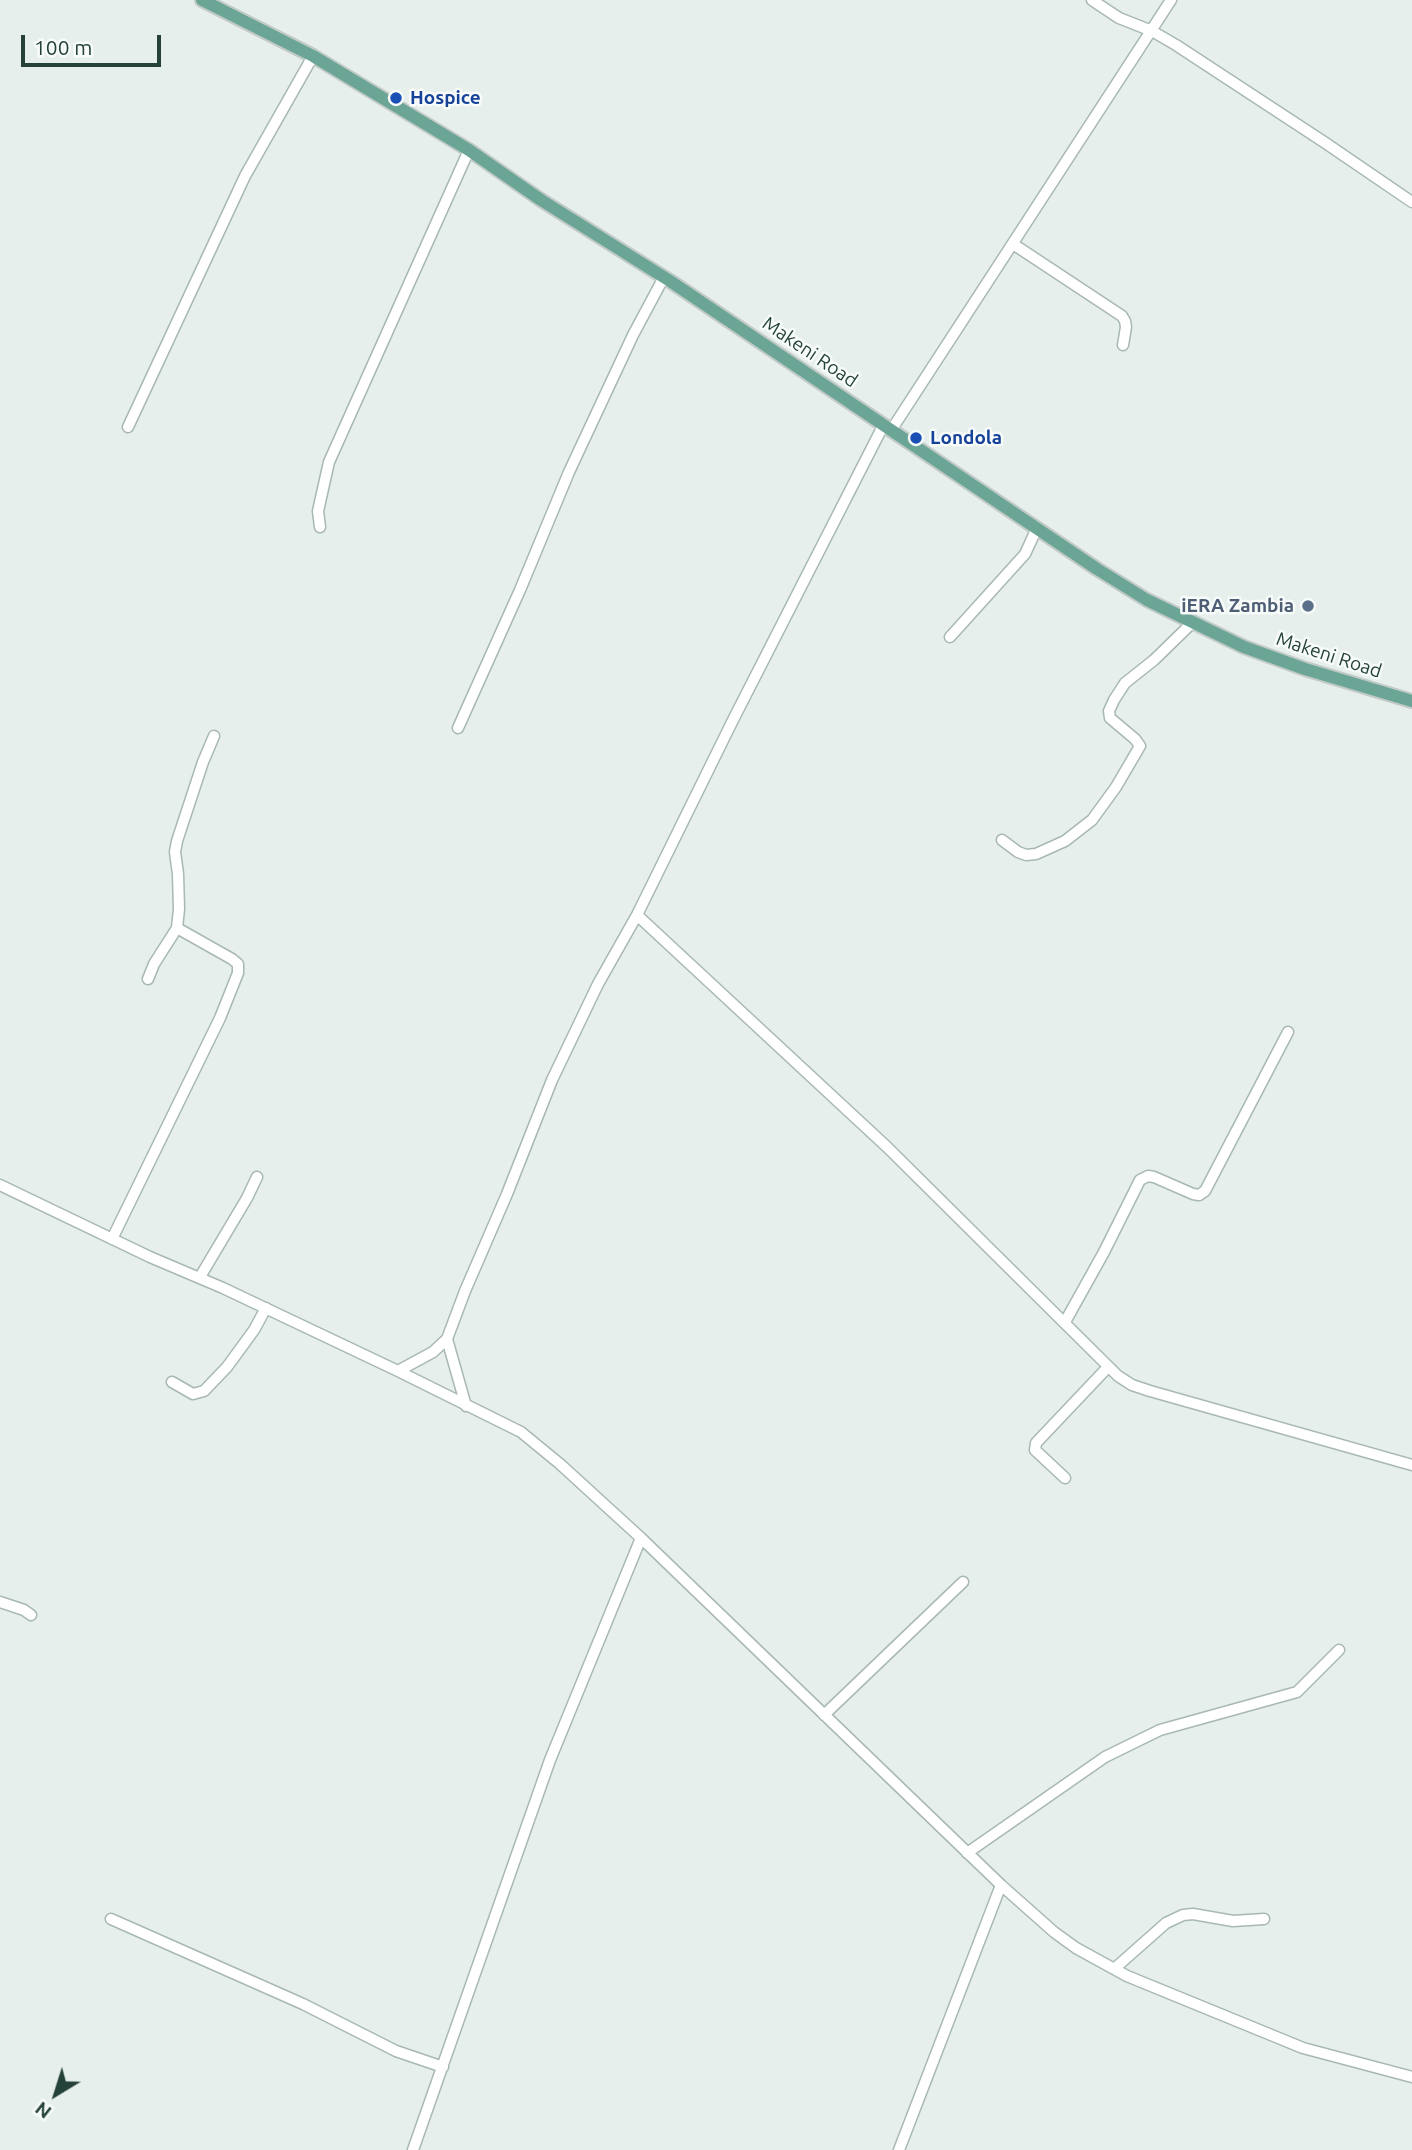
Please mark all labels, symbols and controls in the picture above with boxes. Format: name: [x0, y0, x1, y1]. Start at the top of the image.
scale bar: [24, 21, 164, 65]
text: 100 m: [34, 35, 92, 59]
place label: Hospice: [410, 87, 481, 109]
marker: Hospice: [388, 90, 404, 106]
street label: Makeni Road: [758, 312, 862, 392]
place label: Londola: [930, 427, 1002, 449]
marker: Londola: [908, 430, 924, 446]
place label: iERA Zambia: [1181, 595, 1294, 617]
marker: iERA Zambia: [1300, 598, 1316, 614]
street label: Makeni Road: [1273, 627, 1385, 683]
north arrow: [21, 2059, 91, 2129]
text: N: [31, 2098, 55, 2124]

